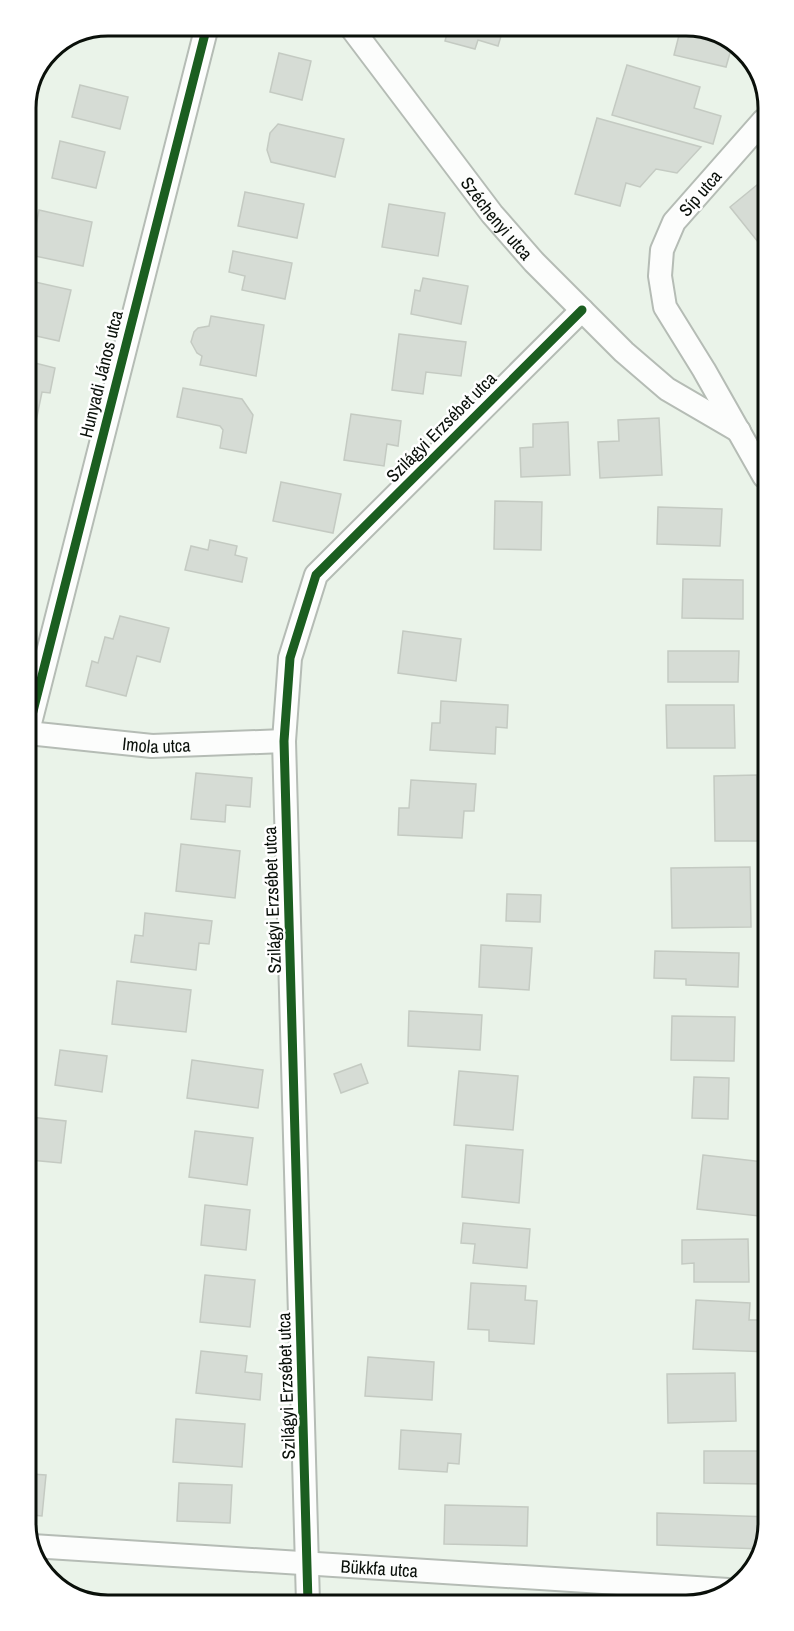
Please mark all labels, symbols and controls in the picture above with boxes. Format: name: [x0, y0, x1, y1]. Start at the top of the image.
street label: Síp utca: [673, 164, 727, 222]
street label: Széchenyi utca: [455, 171, 539, 265]
street label: Hunyadi János utca: [73, 308, 129, 440]
street label: Szilágyi Erzsébet utca: [380, 366, 502, 488]
street label: Imola utca: [121, 730, 191, 759]
street label: Szilágyi Erzsébet utca: [257, 826, 287, 974]
street label: Szilágyi Erzsébet utca: [271, 1312, 301, 1460]
street label: Bükkfa utca: [340, 1553, 419, 1583]

